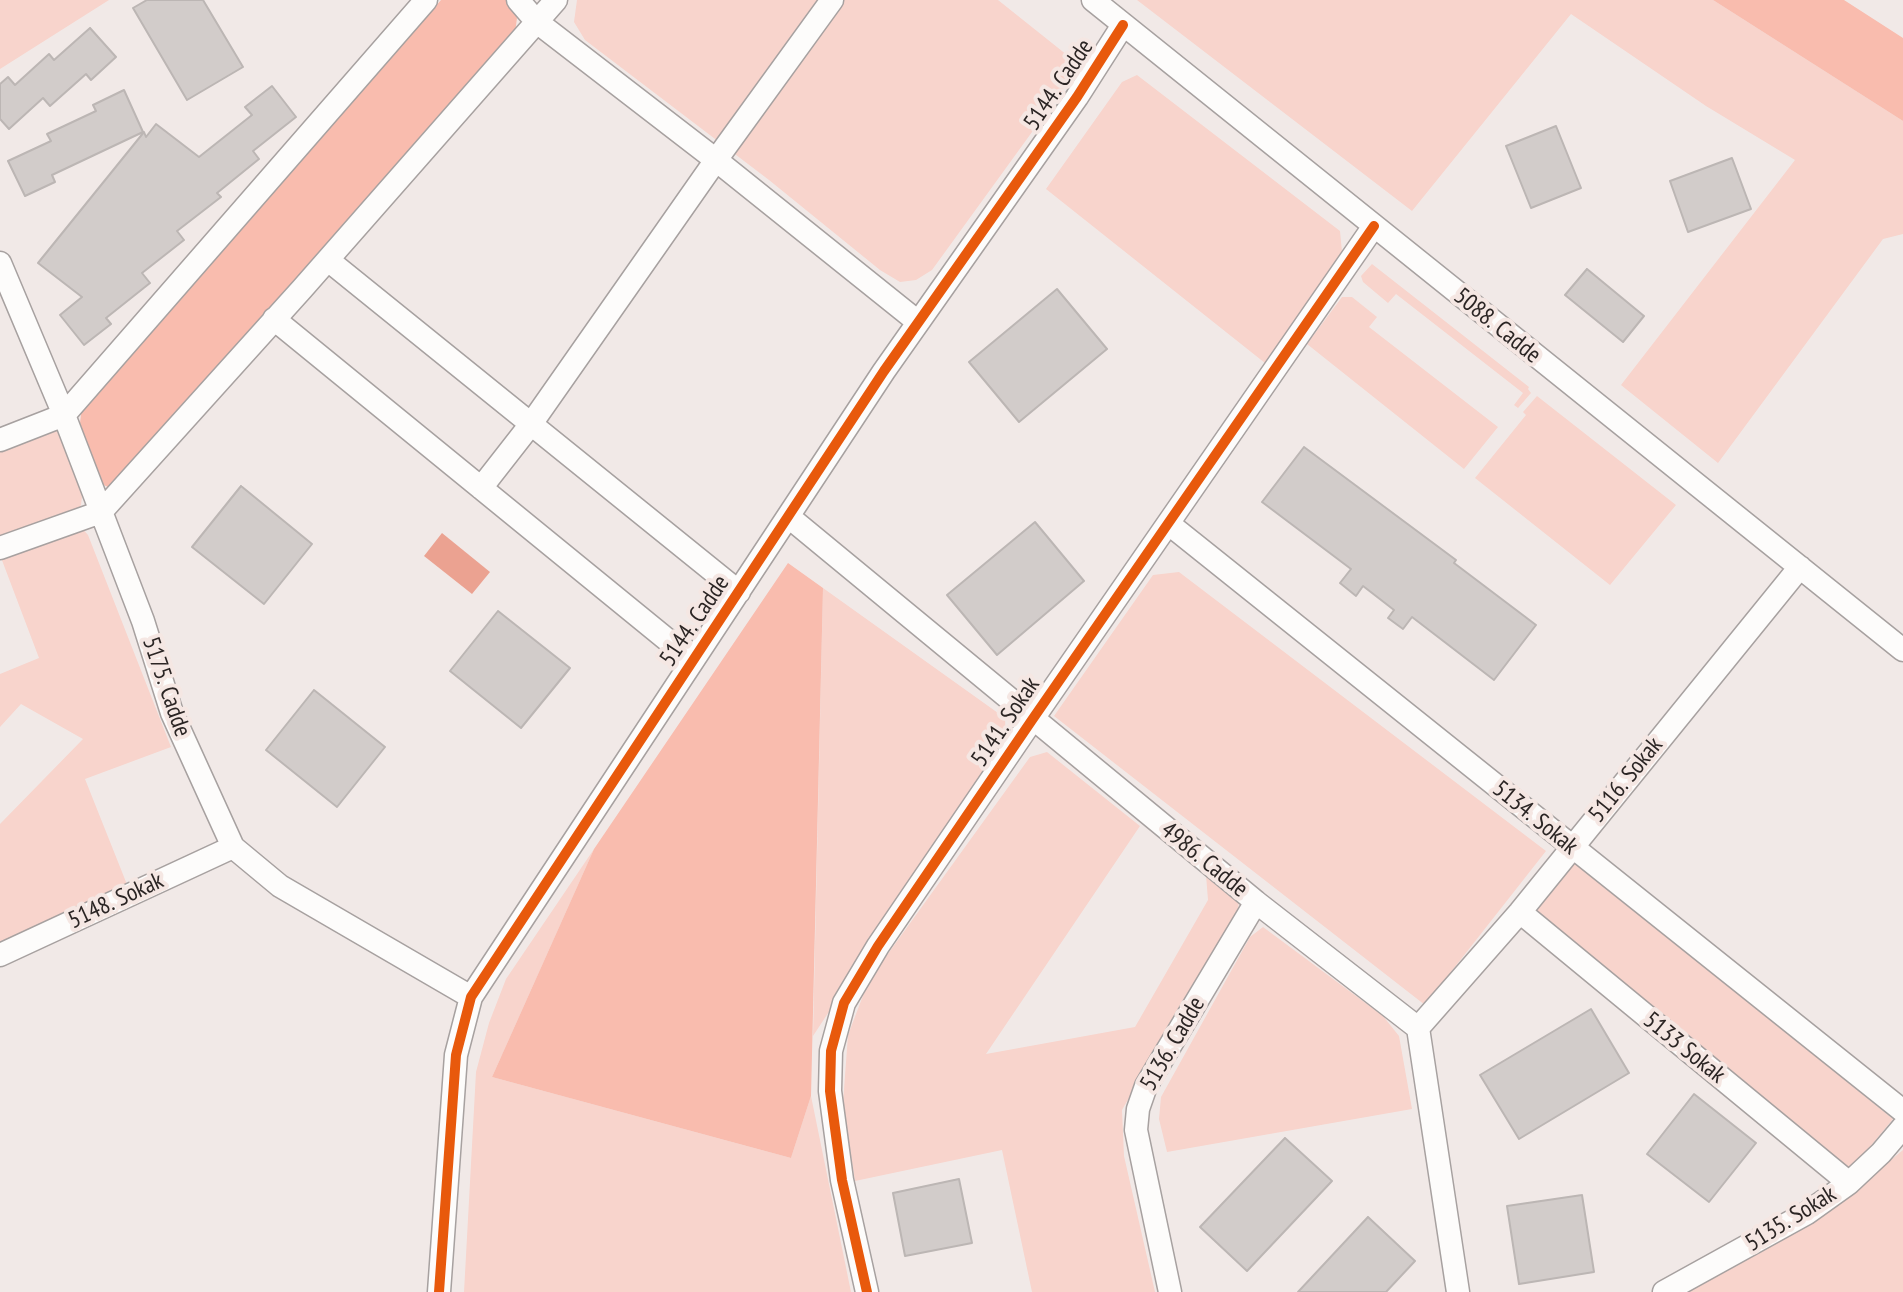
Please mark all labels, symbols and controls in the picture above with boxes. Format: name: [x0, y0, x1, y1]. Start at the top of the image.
street label: 5144. Cadde: [1018, 34, 1100, 136]
street label: 5088. Cadde: [1448, 282, 1546, 370]
street label: 5144. Cadde: [654, 570, 736, 672]
street label: 5175. Cadde: [136, 633, 196, 741]
street label: 5141. Sokak: [966, 672, 1046, 772]
street label: 5116. Sokak: [1583, 732, 1669, 828]
street label: 5134. Sokak: [1487, 775, 1583, 861]
street label: 4986. Cadde: [1155, 816, 1253, 904]
street label: 5148. Sokak: [64, 867, 168, 935]
street label: 5136. Cadde: [1135, 992, 1211, 1096]
street label: 5133 Sokak: [1637, 1006, 1731, 1090]
street label: 5135. Sokak: [1740, 1180, 1842, 1258]

